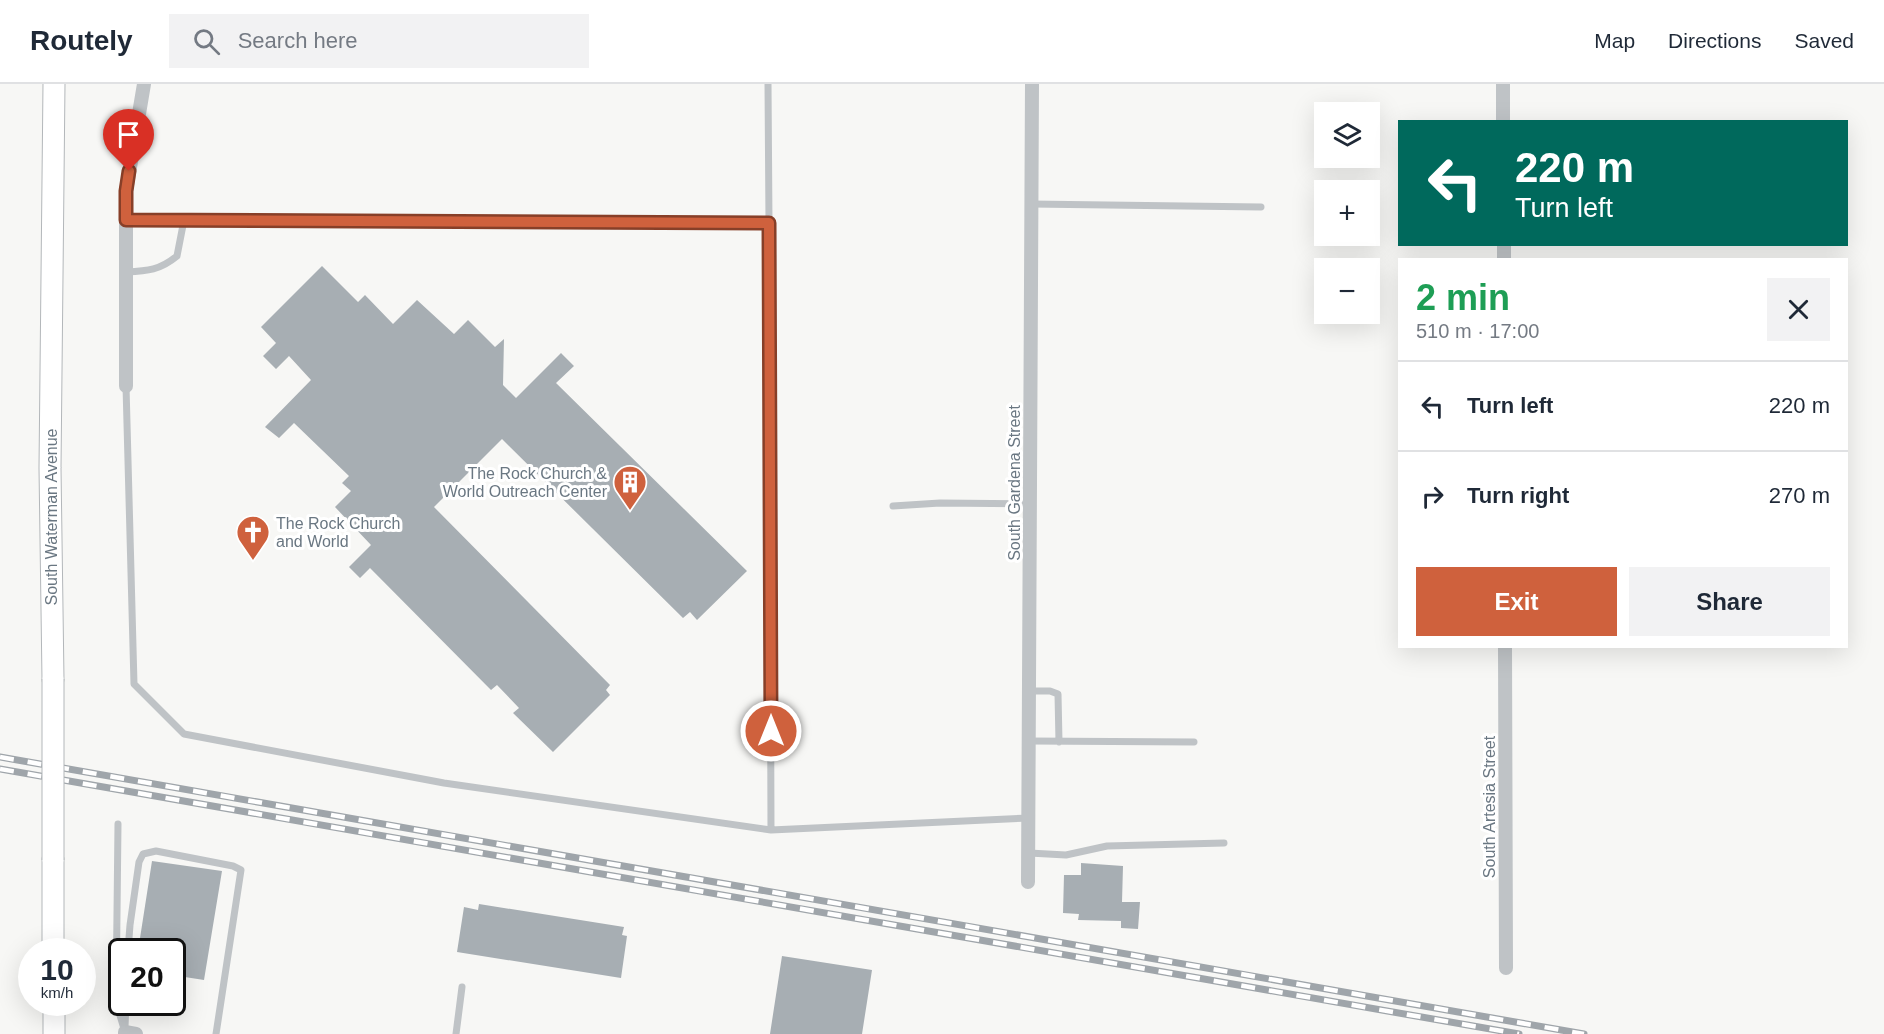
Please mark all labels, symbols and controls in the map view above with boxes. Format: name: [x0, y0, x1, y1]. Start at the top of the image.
search box: [169, 14, 589, 68]
text: Routely: [30, 25, 133, 56]
icon: search: [190, 25, 223, 58]
text: Search here: [238, 28, 358, 53]
text: Map: [1594, 29, 1635, 52]
text: Directions: [1668, 29, 1761, 52]
text: Saved: [1794, 29, 1854, 52]
map controls: [1314, 102, 1380, 324]
button: layers: [1314, 102, 1380, 168]
pin: [103, 109, 154, 171]
icon: arrive: [112, 118, 145, 151]
icon: left: [1416, 144, 1494, 222]
text: 220 m: [1515, 144, 1634, 191]
button: +: [1314, 180, 1380, 246]
text: Turn left: [1515, 193, 1613, 223]
button: −: [1314, 258, 1380, 324]
text: 2 min: [1416, 277, 1510, 318]
button: close: [1767, 278, 1830, 341]
text: 510 m · 17:00: [1416, 320, 1539, 342]
icon: left: [1416, 390, 1449, 423]
text: Turn left: [1467, 393, 1553, 418]
text: 220 m: [1769, 393, 1830, 418]
street label: South Gardena Street: [1006, 405, 1023, 561]
street label: South Waterman Avenue: [43, 428, 60, 606]
building icon: The Rock Church & World Outreach Center: [612, 464, 648, 511]
place label: The Rock Church & World Outreach Center: [443, 465, 608, 500]
icon: right: [1416, 480, 1449, 513]
text: Turn right: [1467, 483, 1569, 508]
text: 270 m: [1769, 483, 1830, 508]
church icon: The Rock Church and World: [235, 514, 271, 561]
place label: The Rock Church and World: [276, 515, 401, 550]
button: Exit: [1416, 567, 1617, 636]
button: Share: [1629, 567, 1830, 636]
position arrow: [739, 699, 803, 763]
street label: South Artesia Street: [1481, 735, 1498, 878]
speed limit sign: 20: [108, 938, 186, 1016]
text: 10: [40, 953, 74, 986]
text: km/h: [41, 984, 73, 1001]

